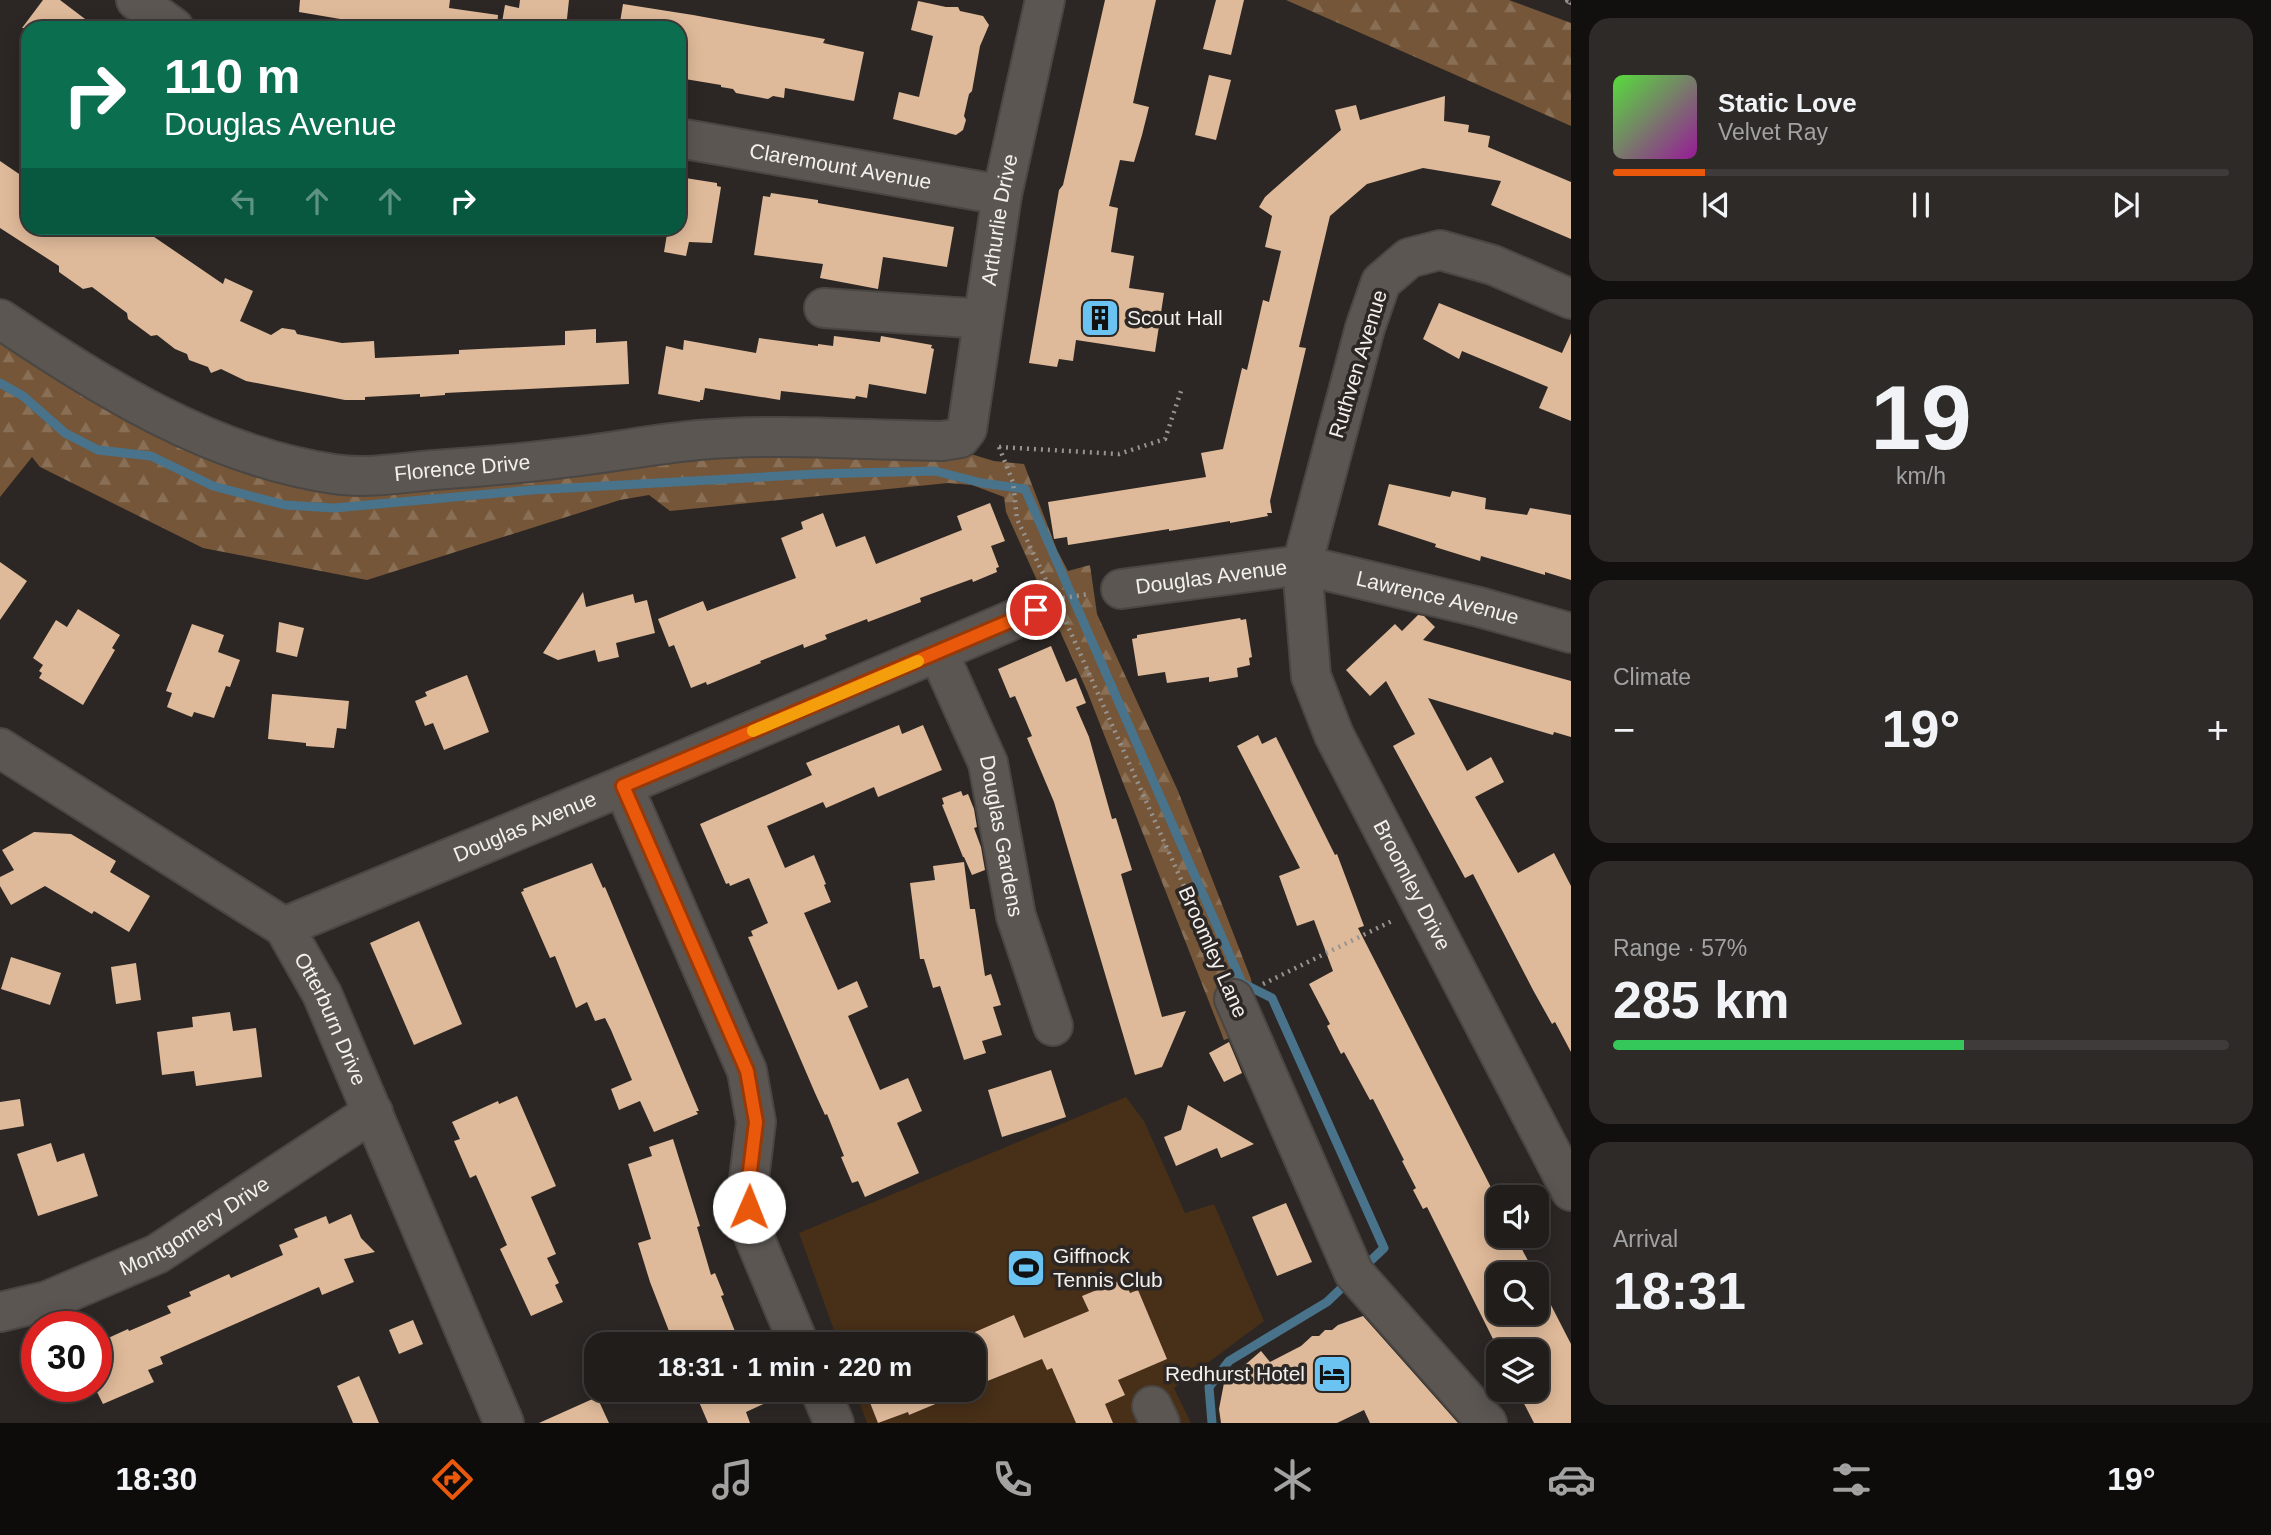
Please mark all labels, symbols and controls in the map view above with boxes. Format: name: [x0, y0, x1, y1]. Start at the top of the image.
icon: right: [49, 49, 140, 140]
text: 110 m: [164, 49, 300, 103]
text: Static Love: [1718, 88, 1857, 118]
text: Douglas Avenue: [164, 106, 396, 142]
text: Velvet Ray: [1718, 119, 1828, 145]
street label: Claremount Avenue: [748, 139, 933, 193]
street label: Arthurlie Drive: [977, 152, 1022, 287]
icon: left: [225, 182, 263, 220]
icon: ahead: [298, 182, 336, 220]
icon: ahead: [371, 182, 409, 220]
icon: right: [444, 182, 482, 220]
icon: previous: [1697, 186, 1735, 224]
icon: pause: [1902, 186, 1940, 224]
icon: next: [2107, 186, 2145, 224]
street label: Ruthven Avenue: [1324, 287, 1391, 441]
building icon: Scout Hall: [1079, 297, 1121, 339]
place label: Scout Hall: [1127, 306, 1223, 329]
text: 19: [1870, 367, 1972, 468]
street label: Florence Drive: [393, 450, 531, 485]
text: km/h: [1896, 463, 1946, 489]
street label: Douglas Avenue: [1134, 555, 1288, 598]
street label: Lawrence Avenue: [1354, 566, 1522, 629]
pin: [1006, 580, 1066, 640]
icon: arrive: [1017, 591, 1055, 629]
text: Climate: [1613, 664, 1691, 690]
text: 19°: [1882, 700, 1960, 758]
text: −: [1613, 709, 1635, 751]
text: +: [2207, 709, 2229, 751]
street label: Douglas Gardens: [976, 753, 1028, 918]
street label: Douglas Avenue: [450, 786, 600, 866]
street label: Broomley Drive: [1369, 816, 1456, 954]
street label: Broomley Lane: [1174, 883, 1253, 1021]
text: Range · 57%: [1613, 935, 1747, 961]
street label: Otterburn Drive: [290, 948, 371, 1089]
text: 285 km: [1613, 971, 1789, 1029]
position arrow: [712, 1170, 786, 1244]
street label: Montgomery Drive: [116, 1171, 273, 1280]
map controls: [1486, 1185, 1549, 1402]
button: sound: [1486, 1185, 1549, 1248]
text: Arrival: [1613, 1226, 1678, 1252]
place label: Giffnock Tennis Club: [1053, 1244, 1163, 1291]
sports icon: Giffnock Tennis Club: [1005, 1247, 1047, 1289]
button: search: [1486, 1262, 1549, 1325]
text: 18:31: [1613, 1262, 1746, 1320]
speed limit sign: 30: [21, 1311, 112, 1402]
button: layers: [1486, 1339, 1549, 1402]
text: 18:31 · 1 min · 220 m: [658, 1352, 912, 1382]
hotel icon: Redhurst Hotel: [1311, 1353, 1353, 1395]
place label: Redhurst Hotel: [1165, 1362, 1305, 1385]
icon: directions: [428, 1455, 477, 1504]
icon: music: [708, 1455, 757, 1504]
icon: phone: [988, 1455, 1037, 1504]
icon: climate: [1268, 1455, 1317, 1504]
icon: car: [1547, 1455, 1596, 1504]
icon: filters: [1827, 1455, 1876, 1504]
text: 18:30: [115, 1461, 197, 1497]
text: 19°: [2107, 1461, 2156, 1497]

